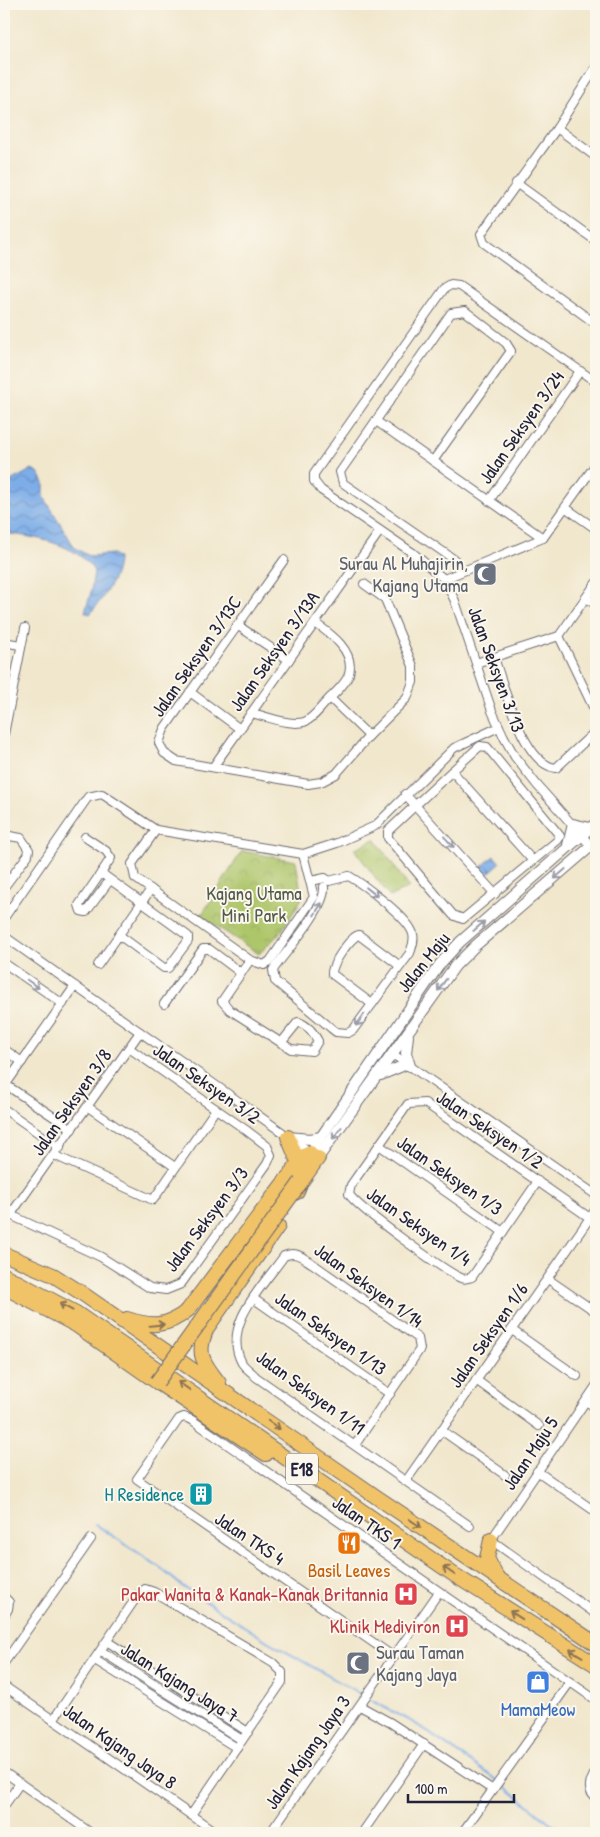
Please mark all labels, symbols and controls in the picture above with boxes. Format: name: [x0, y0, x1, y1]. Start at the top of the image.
street label: Jalan Seksyen 3/24: [472, 365, 570, 489]
place label: Surau Al Muhajirin, Kajang Utama: [339, 550, 469, 598]
mosque icon: Surau Al Muhajirin, Kajang Utama: [472, 561, 498, 587]
street label: Jalan Seksyen 3/13A: [223, 586, 325, 716]
street label: Jalan Seksyen 3/13C: [145, 590, 247, 722]
street label: Jalan Seksyen 3/13: [462, 603, 532, 735]
one-way arrow: [442, 835, 454, 848]
one-way arrow: [553, 868, 566, 880]
park label: Kajang Utama Mini Park: [206, 880, 302, 928]
one-way arrow: [366, 887, 379, 898]
one-way arrow: [313, 902, 323, 916]
one-way arrow: [472, 921, 485, 932]
street label: Jalan Maju: [391, 926, 456, 998]
one-way arrow: [437, 978, 447, 992]
one-way arrow: [26, 979, 40, 989]
one-way arrow: [355, 1013, 365, 1027]
street label: Jalan Seksyen 3/2: [148, 1036, 266, 1130]
street label: Jalan Seksyen 3/8: [25, 1043, 117, 1161]
street label: Jalan Seksyen 1/2: [431, 1084, 549, 1174]
one-way arrow: [331, 1126, 342, 1139]
street label: Jalan Seksyen 1/3: [392, 1129, 508, 1221]
street label: Jalan Seksyen 3/3: [158, 1161, 254, 1277]
street label: Jalan Seksyen 1/4: [362, 1180, 476, 1272]
street label: Jalan Seksyen 1/14: [309, 1237, 429, 1333]
street label: Jalan Seksyen 1/6: [442, 1277, 534, 1393]
street label: Jalan Seksyen 1/13: [270, 1285, 392, 1381]
one-way arrow: [59, 1302, 74, 1311]
one-way arrow: [148, 1320, 164, 1329]
street label: Jalan Seksyen 1/11: [251, 1344, 371, 1440]
one-way arrow: [177, 1381, 191, 1391]
street label: Jalan Maju 5: [496, 1411, 564, 1495]
one-way arrow: [266, 1420, 280, 1430]
road number: E18: [286, 1454, 318, 1485]
place label: H Residence: [104, 1481, 184, 1507]
building icon: H Residence: [188, 1481, 214, 1507]
street label: Jalan TKS 1: [327, 1489, 407, 1555]
street label: Jalan TKS 4: [210, 1505, 290, 1571]
one-way arrow: [408, 1518, 422, 1528]
restaurant icon: Basil Leaves: [336, 1530, 362, 1556]
place label: Basil Leaves: [308, 1557, 390, 1583]
one-way arrow: [442, 1566, 456, 1576]
place label: Pakar Wanita & Kanak-Kanak Britannia: [121, 1581, 389, 1607]
hospital icon: Pakar Wanita & Kanak-Kanak Britannia: [393, 1581, 419, 1607]
one-way arrow: [510, 1610, 524, 1620]
place label: Klinik Mediviron: [330, 1613, 440, 1639]
hospital icon: Klinik Mediviron: [444, 1613, 470, 1639]
street label: Jalan Kajang Jaya 7: [116, 1635, 244, 1729]
place label: Surau Taman Kajang Jaya: [376, 1639, 464, 1687]
one-way arrow: [570, 1648, 584, 1658]
mosque icon: Surau Taman Kajang Jaya: [345, 1650, 371, 1676]
shop icon: MamaMeow: [525, 1669, 551, 1695]
street label: Jalan Kajang Jaya 3: [258, 1690, 356, 1814]
place label: MamaMeow: [501, 1696, 575, 1722]
street label: Jalan Kajang Jaya 8: [58, 1697, 182, 1795]
scale bar: [408, 1772, 514, 1804]
text: 100 m: [415, 1778, 448, 1799]

